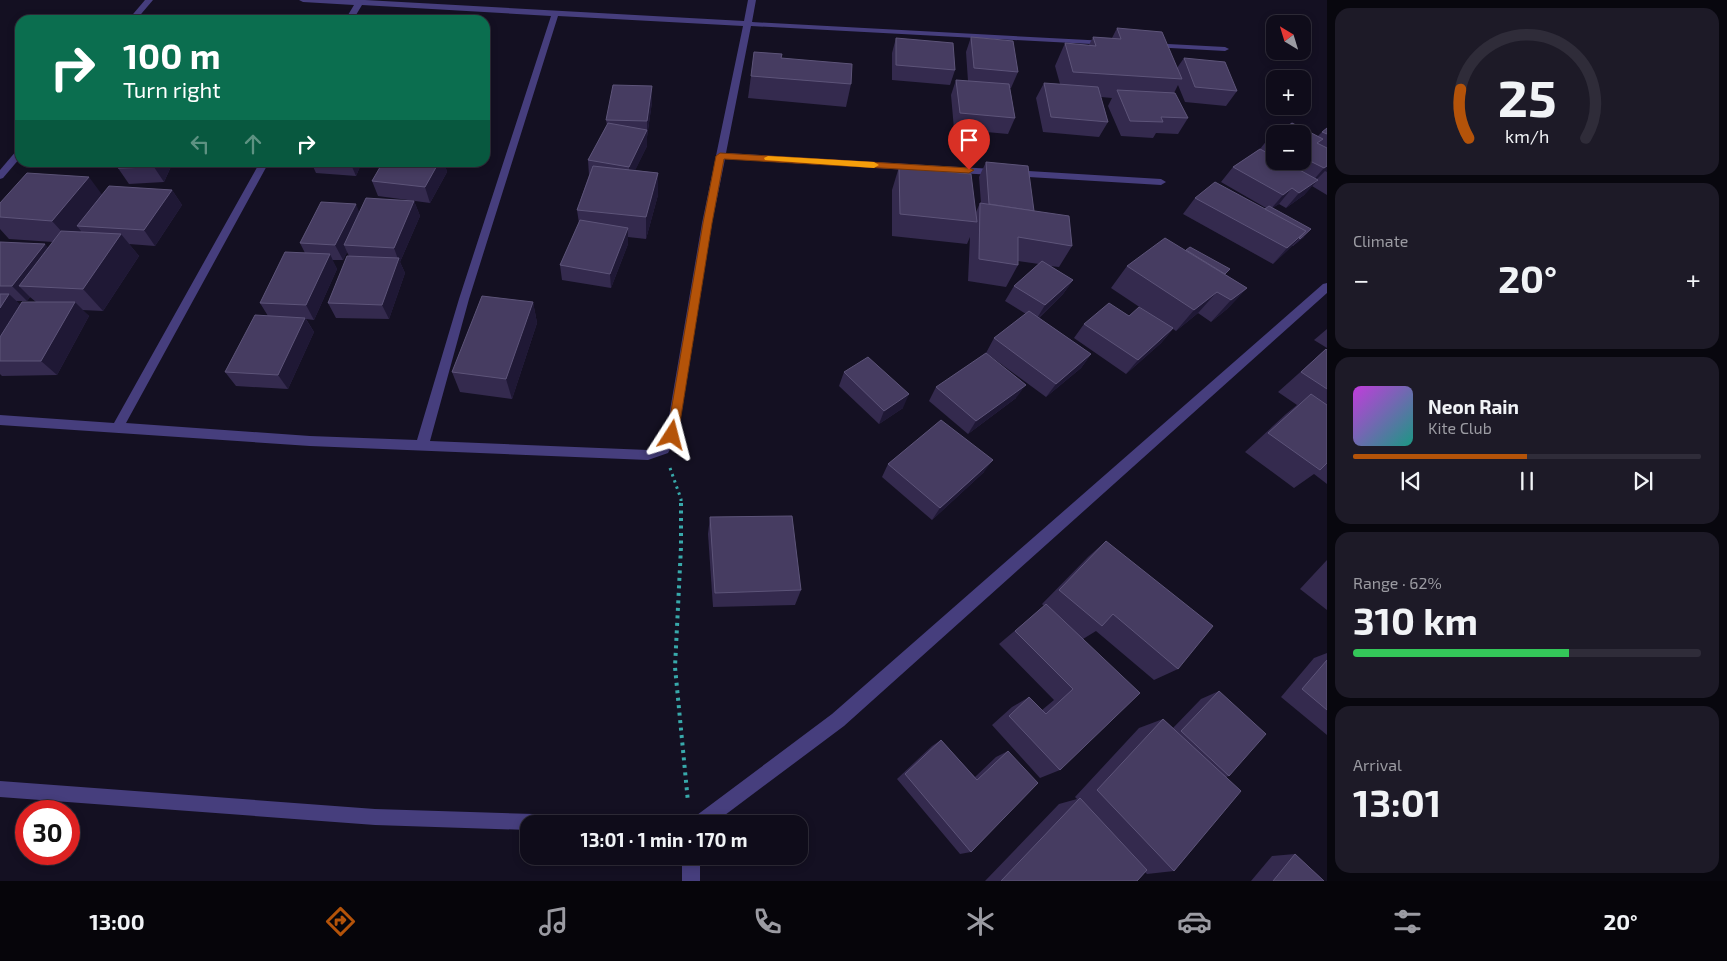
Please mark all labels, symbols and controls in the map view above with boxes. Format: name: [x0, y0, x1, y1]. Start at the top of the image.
north arrow: [1266, 15, 1311, 60]
map controls: [1266, 15, 1311, 170]
text: 100 m: [123, 34, 221, 76]
icon: right: [40, 35, 105, 100]
text: 25: [1498, 65, 1556, 127]
button: +: [1266, 70, 1311, 115]
text: Turn right: [123, 76, 221, 102]
pin: [948, 119, 990, 170]
button: −: [1266, 125, 1311, 170]
text: km/h: [1505, 125, 1549, 147]
icon: arrive: [955, 126, 983, 154]
icon: left: [186, 130, 214, 158]
icon: ahead: [239, 130, 267, 158]
icon: right: [292, 130, 320, 158]
text: Climate: [1353, 231, 1408, 250]
text: 20°: [1498, 255, 1557, 301]
text: −: [1353, 262, 1369, 296]
text: +: [1686, 262, 1701, 296]
text: Neon Rain: [1428, 395, 1519, 418]
position arrow: [645, 408, 697, 460]
text: Kite Club: [1428, 418, 1492, 437]
icon: previous: [1397, 467, 1425, 495]
icon: pause: [1513, 467, 1541, 495]
icon: next: [1629, 467, 1657, 495]
text: Range · 62%: [1353, 573, 1442, 592]
text: 310 km: [1353, 597, 1478, 643]
text: Arrival: [1353, 755, 1402, 774]
text: 13:01: [1353, 779, 1441, 825]
speed limit sign: 30: [15, 800, 80, 865]
text: 13:01 · 1 min · 170 m: [581, 828, 747, 851]
icon: directions: [323, 904, 358, 939]
icon: music: [536, 904, 571, 939]
icon: phone: [750, 904, 785, 939]
icon: climate: [963, 904, 998, 939]
icon: car: [1177, 904, 1212, 939]
icon: filters: [1390, 904, 1425, 939]
text: 13:00: [89, 908, 145, 934]
text: 20°: [1603, 908, 1638, 934]

